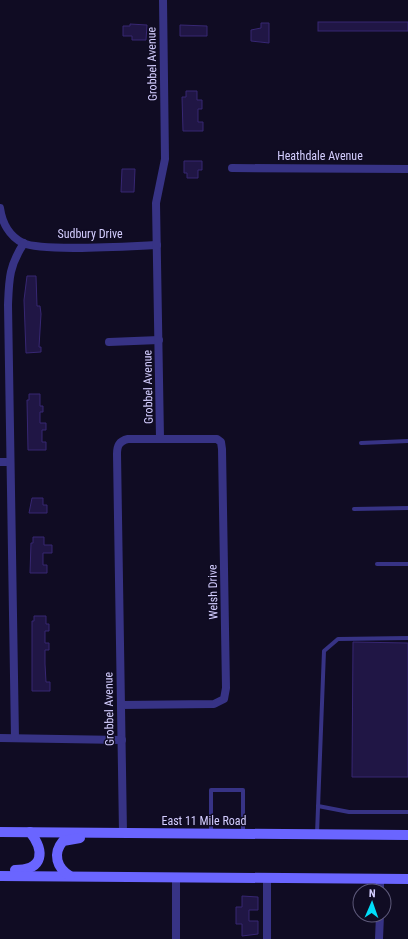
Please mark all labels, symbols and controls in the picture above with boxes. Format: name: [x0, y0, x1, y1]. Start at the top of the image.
street label: Grobbel Avenue: [144, 26, 160, 101]
street label: Heathdale Avenue: [277, 149, 363, 163]
street label: Sudbury Drive: [57, 227, 123, 241]
street label: Grobbel Avenue: [140, 349, 156, 424]
street label: Welsh Drive: [206, 564, 220, 620]
street label: Grobbel Avenue: [101, 671, 117, 746]
street label: East 11 Mile Road: [161, 814, 247, 828]
north arrow: [352, 883, 392, 923]
text: N: [369, 887, 376, 900]

